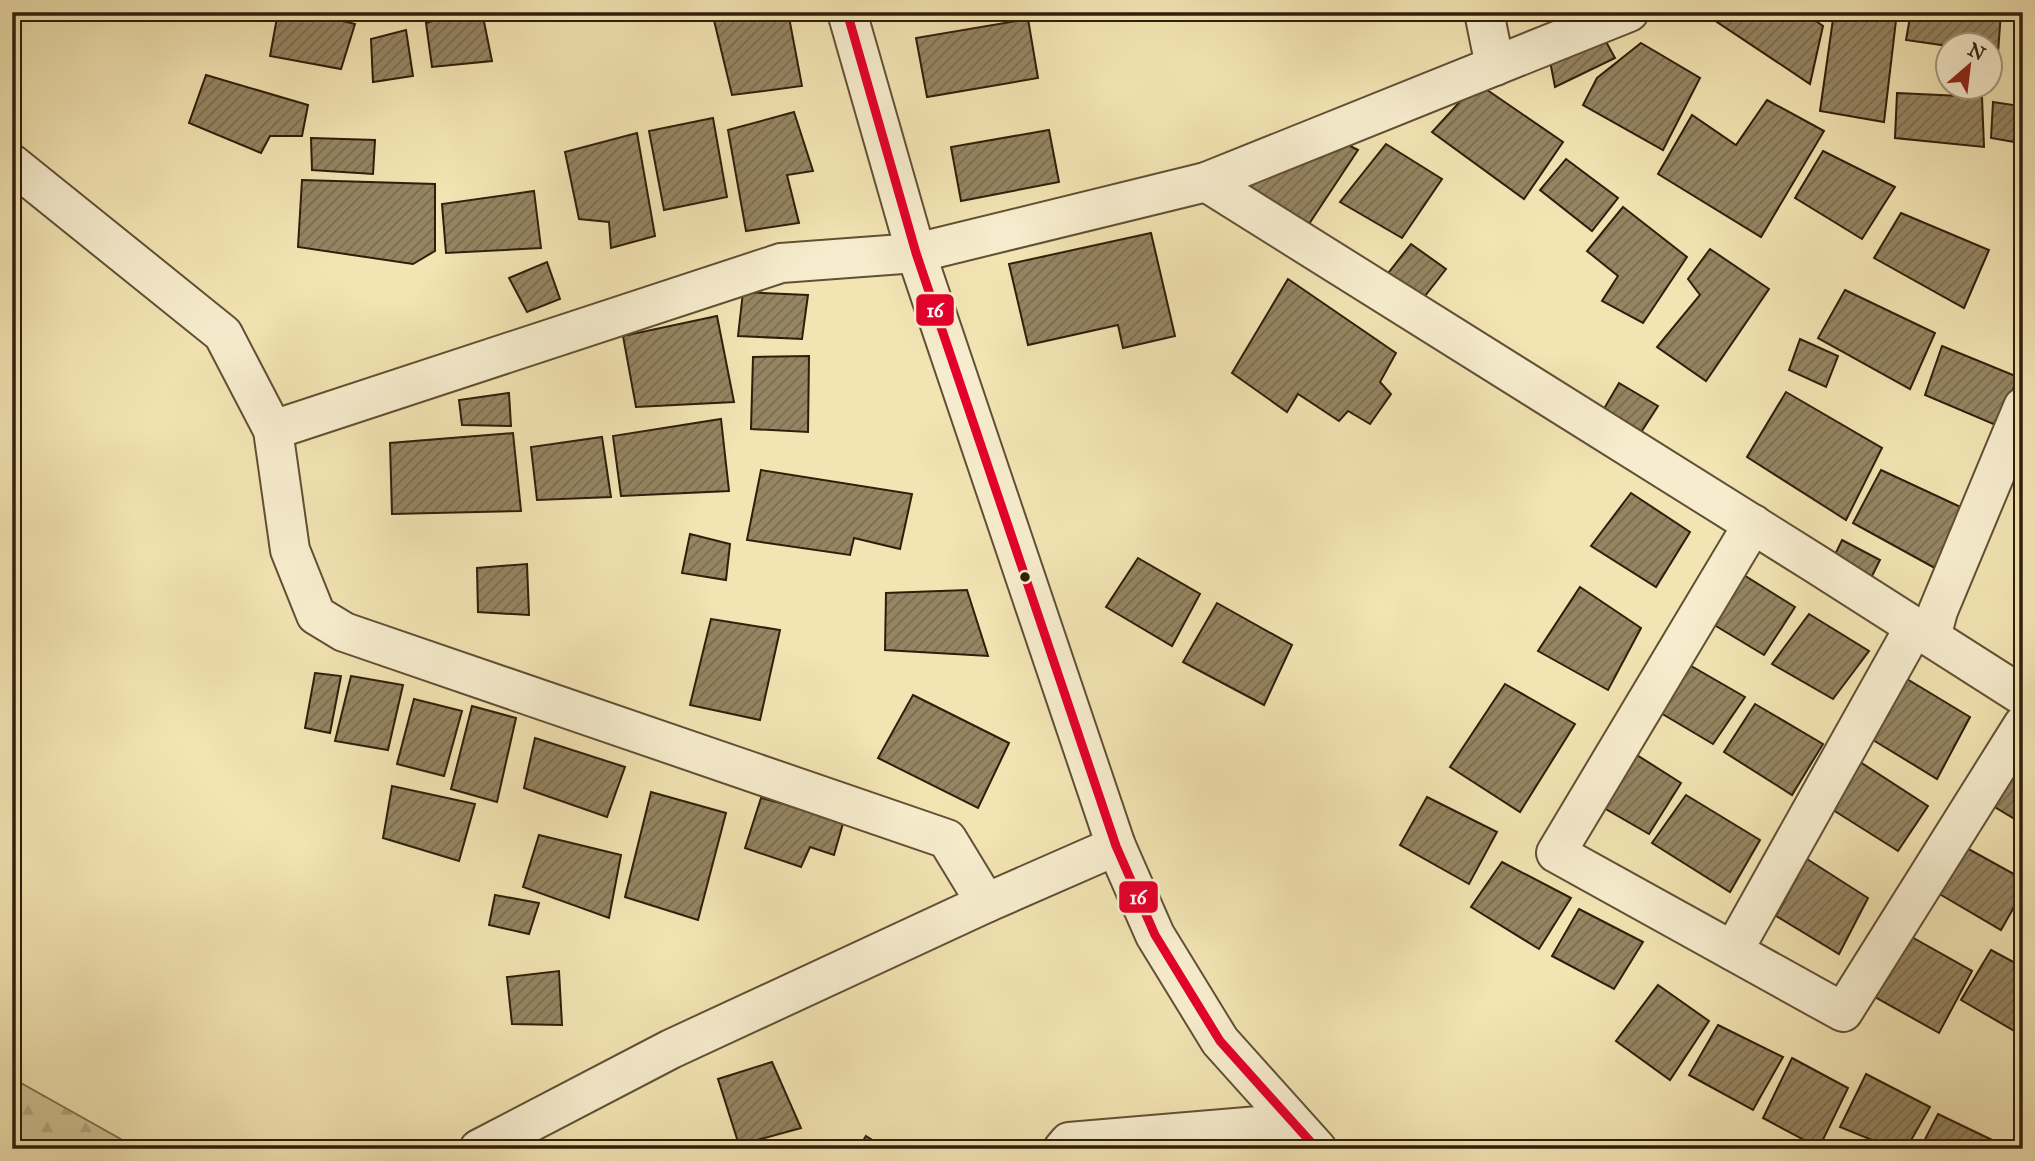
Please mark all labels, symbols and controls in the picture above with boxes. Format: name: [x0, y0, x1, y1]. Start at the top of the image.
north arrow: [1934, 32, 2004, 102]
text: N: [1964, 37, 1989, 65]
line badge: 16: [915, 293, 955, 327]
text: 16: [926, 299, 945, 322]
unlabelled marker: [1018, 570, 1032, 584]
line badge: 16: [1118, 880, 1159, 914]
text: 16: [1129, 886, 1148, 909]

